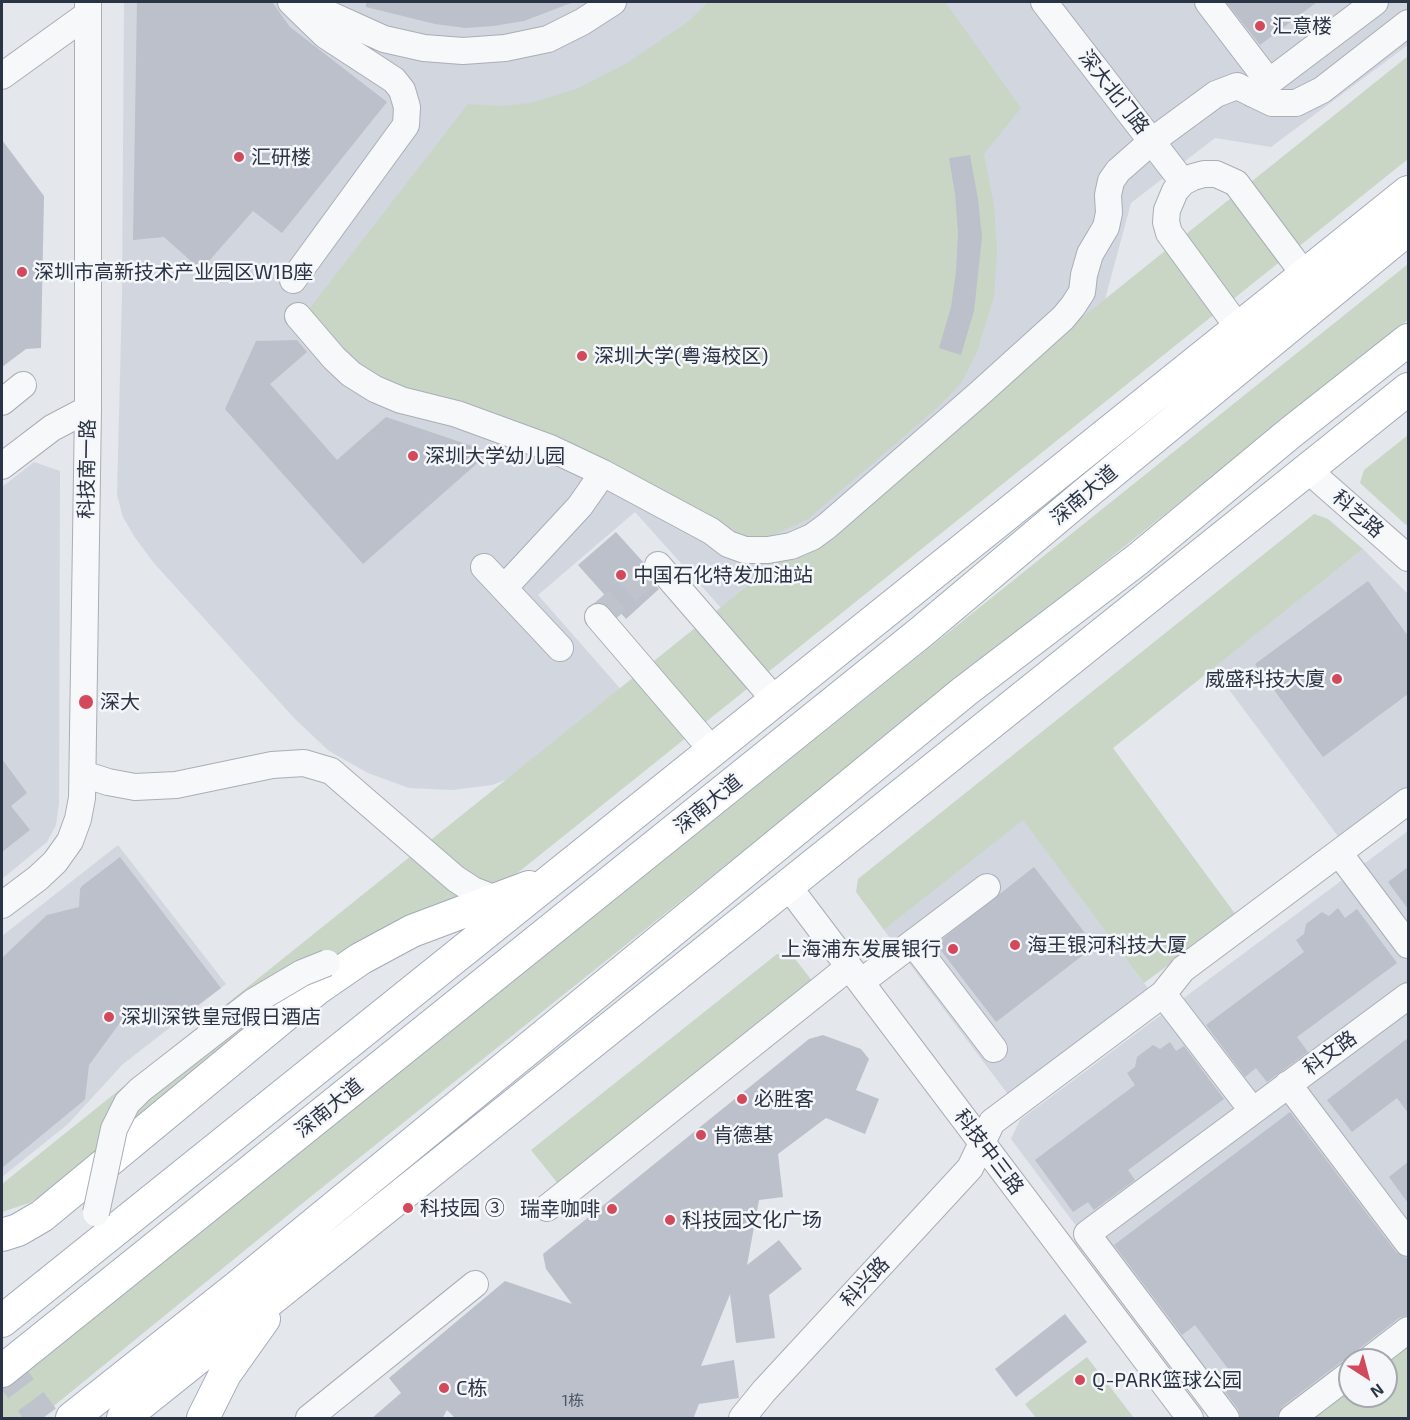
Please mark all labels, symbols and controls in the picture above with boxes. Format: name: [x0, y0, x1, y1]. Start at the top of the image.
place label: 汇意楼: [1272, 14, 1332, 38]
marker: 汇意楼: [1253, 19, 1267, 33]
street label: 深大北门路: [1074, 45, 1154, 139]
place label: 汇研楼: [251, 145, 311, 169]
marker: 汇研楼: [232, 150, 246, 164]
place label: 深圳市高新技术产业园区W1B座: [34, 260, 313, 284]
marker: 深圳市高新技术产业园区W1B座: [15, 265, 29, 279]
place label: 深圳大学(粤海校区): [594, 344, 768, 368]
marker: 深圳大学(粤海校区): [575, 349, 589, 363]
street label: 科技南一路: [74, 419, 100, 519]
place label: 深圳大学幼儿园: [425, 444, 565, 468]
marker: 深圳大学幼儿园: [406, 449, 420, 463]
street label: 深南大道: [1046, 460, 1122, 530]
street label: 科艺路: [1327, 485, 1389, 543]
place label: 中国石化特发加油站: [633, 563, 813, 587]
marker: 中国石化特发加油站: [614, 568, 628, 582]
place label: 威盛科技大廈: [1205, 667, 1325, 691]
marker: 威盛科技大廈: [1330, 672, 1344, 686]
place label: 深大: [100, 690, 140, 714]
marker: 深大: [77, 693, 95, 711]
street label: 深南大道: [669, 770, 747, 838]
place label: 海王银河科技大厦: [1027, 933, 1187, 957]
place label: 上海浦东发展银行: [781, 937, 941, 961]
marker: 海王银河科技大厦: [1008, 938, 1022, 952]
marker: 上海浦东发展银行: [946, 942, 960, 956]
place label: 深圳深铁皇冠假日酒店: [121, 1005, 321, 1029]
marker: 深圳深铁皇冠假日酒店: [102, 1010, 116, 1024]
street label: 科文路: [1299, 1026, 1361, 1080]
street label: 深南大道: [290, 1074, 368, 1142]
place label: 必胜客: [754, 1087, 814, 1111]
marker: 必胜客: [735, 1092, 749, 1106]
street label: 科技中三路: [949, 1105, 1029, 1199]
place label: 肯德基: [713, 1123, 773, 1147]
marker: 肯德基: [694, 1128, 708, 1142]
place label: 科技园 ③: [420, 1196, 504, 1220]
place label: 瑞幸咖啡: [520, 1197, 600, 1221]
marker: 科技园 ③: [401, 1201, 415, 1215]
marker: 瑞幸咖啡: [605, 1202, 619, 1216]
place label: 科技园文化广场: [682, 1208, 822, 1232]
marker: 科技园文化广场: [663, 1213, 677, 1227]
street label: 科兴路: [836, 1252, 894, 1312]
north arrow: [1338, 1348, 1398, 1408]
place label: Q-PARK篮球公园: [1092, 1368, 1242, 1392]
marker: Q-PARK篮球公园: [1073, 1373, 1087, 1387]
place label: C栋: [456, 1376, 487, 1400]
text: N: [1367, 1380, 1388, 1402]
marker: C栋: [437, 1381, 451, 1395]
house number: 1栋: [562, 1391, 584, 1411]

